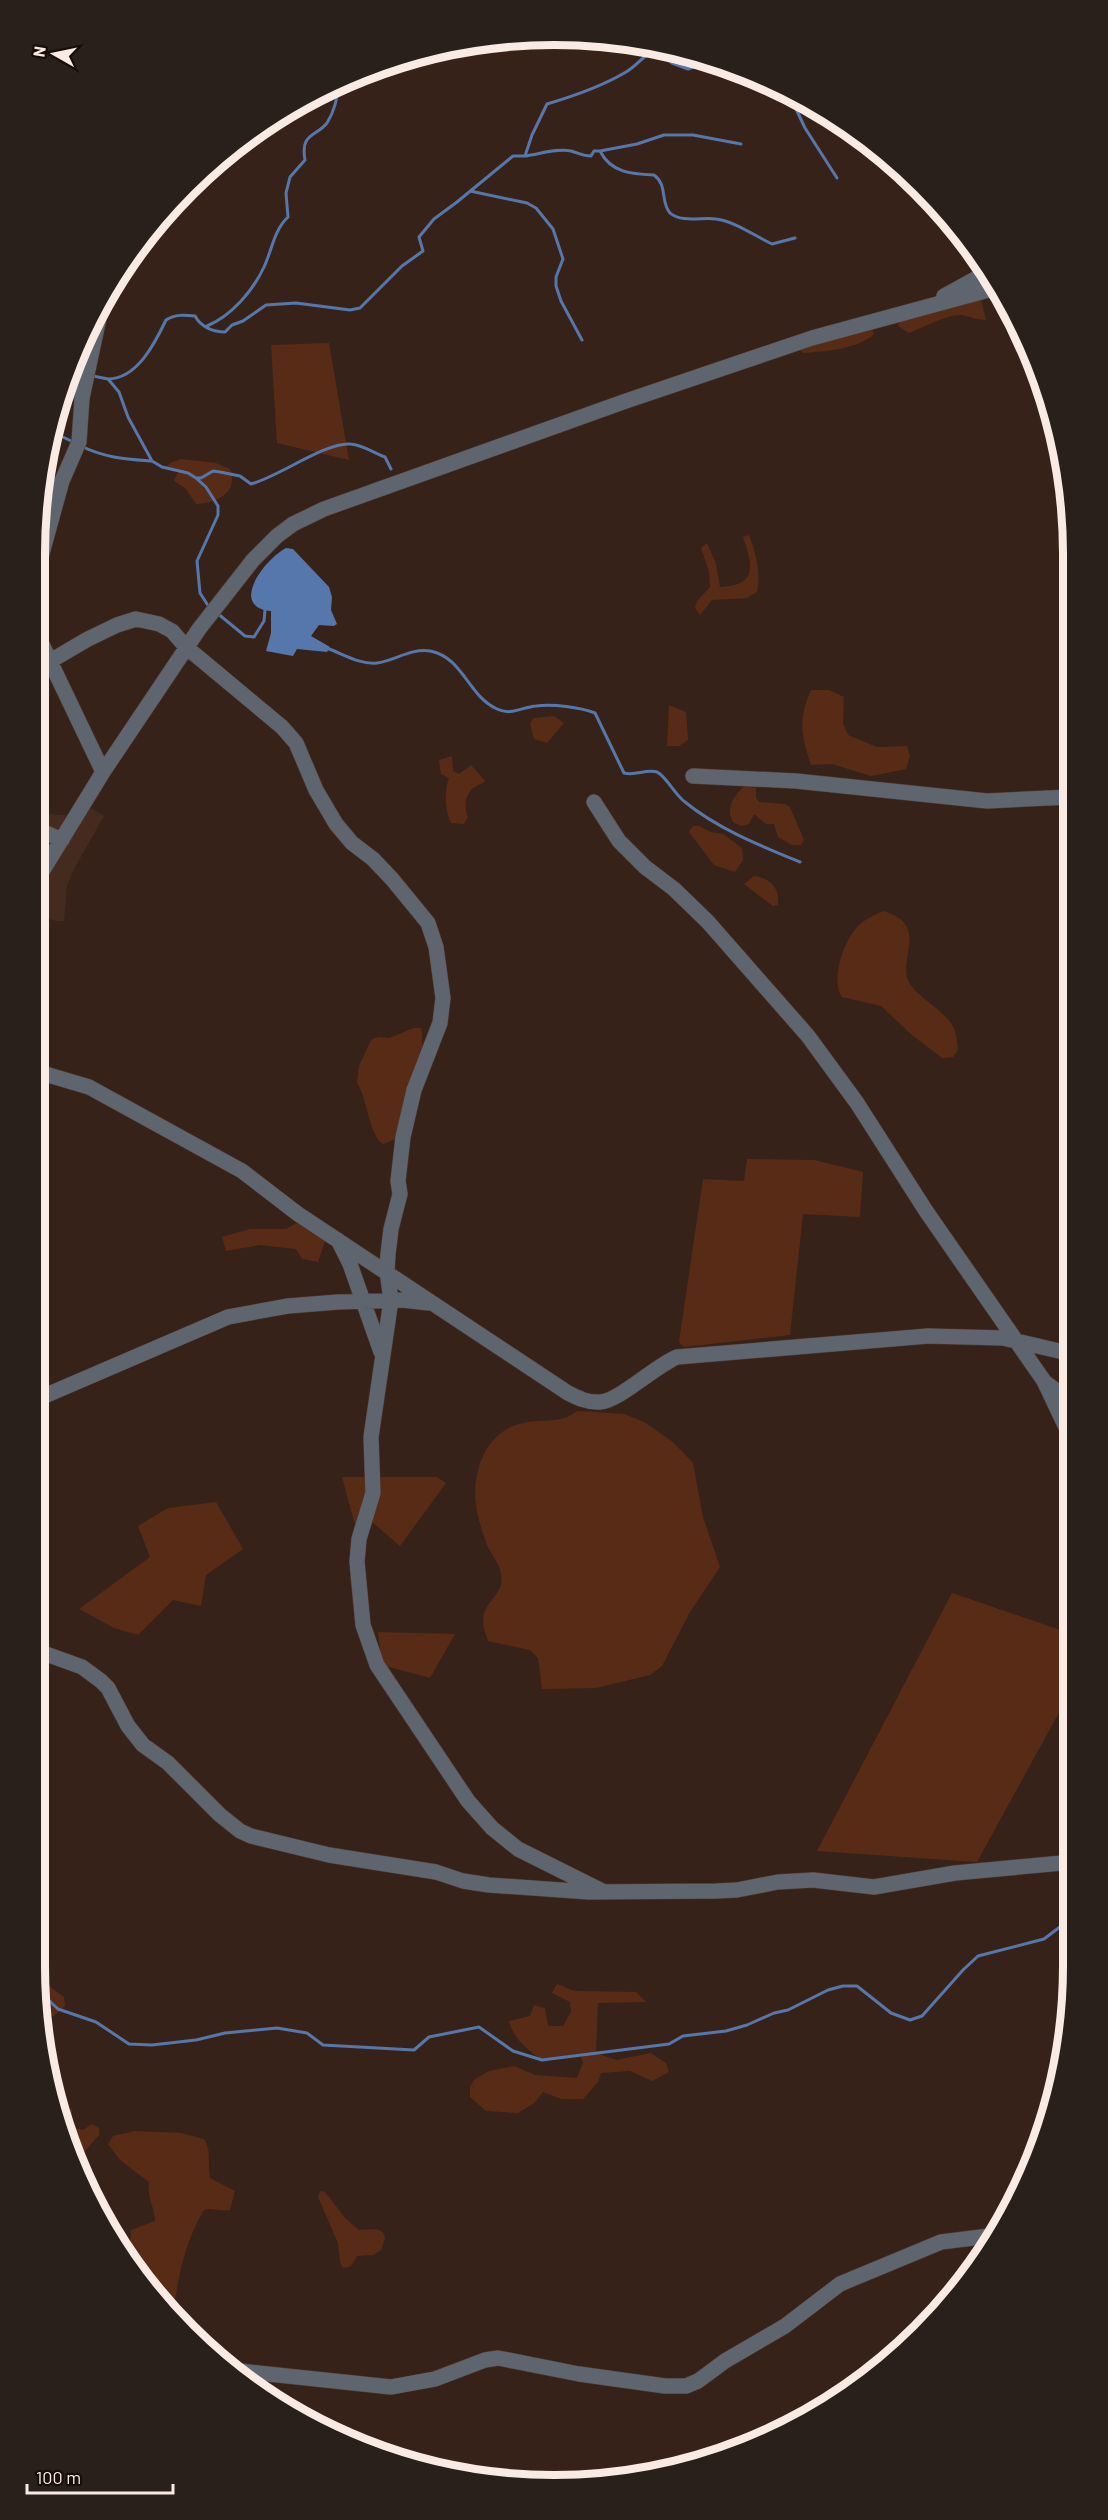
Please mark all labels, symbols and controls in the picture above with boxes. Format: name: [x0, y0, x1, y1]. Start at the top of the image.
north arrow: [24, 24, 84, 84]
text: N: [28, 45, 49, 58]
scale bar: [27, 2457, 172, 2495]
text: 100 m: [36, 2466, 81, 2488]

